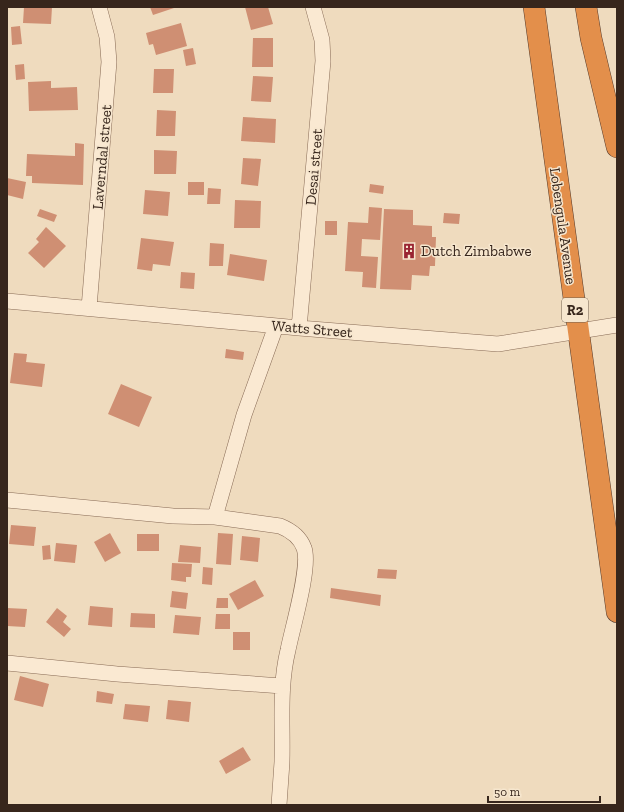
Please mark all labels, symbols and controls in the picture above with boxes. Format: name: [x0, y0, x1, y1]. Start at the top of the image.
street label: Laverndal street: [88, 103, 116, 210]
street label: Desai street: [302, 127, 326, 206]
street label: Lobengula Avenue: [546, 166, 580, 286]
building icon: Dutch Zimbabwe: [400, 242, 418, 260]
place label: Dutch Zimbabwe: [421, 242, 531, 260]
road number: R2: [562, 298, 588, 322]
street label: Watts Street: [271, 316, 354, 342]
scale bar: [488, 778, 600, 804]
text: 50 m: [494, 785, 521, 799]

